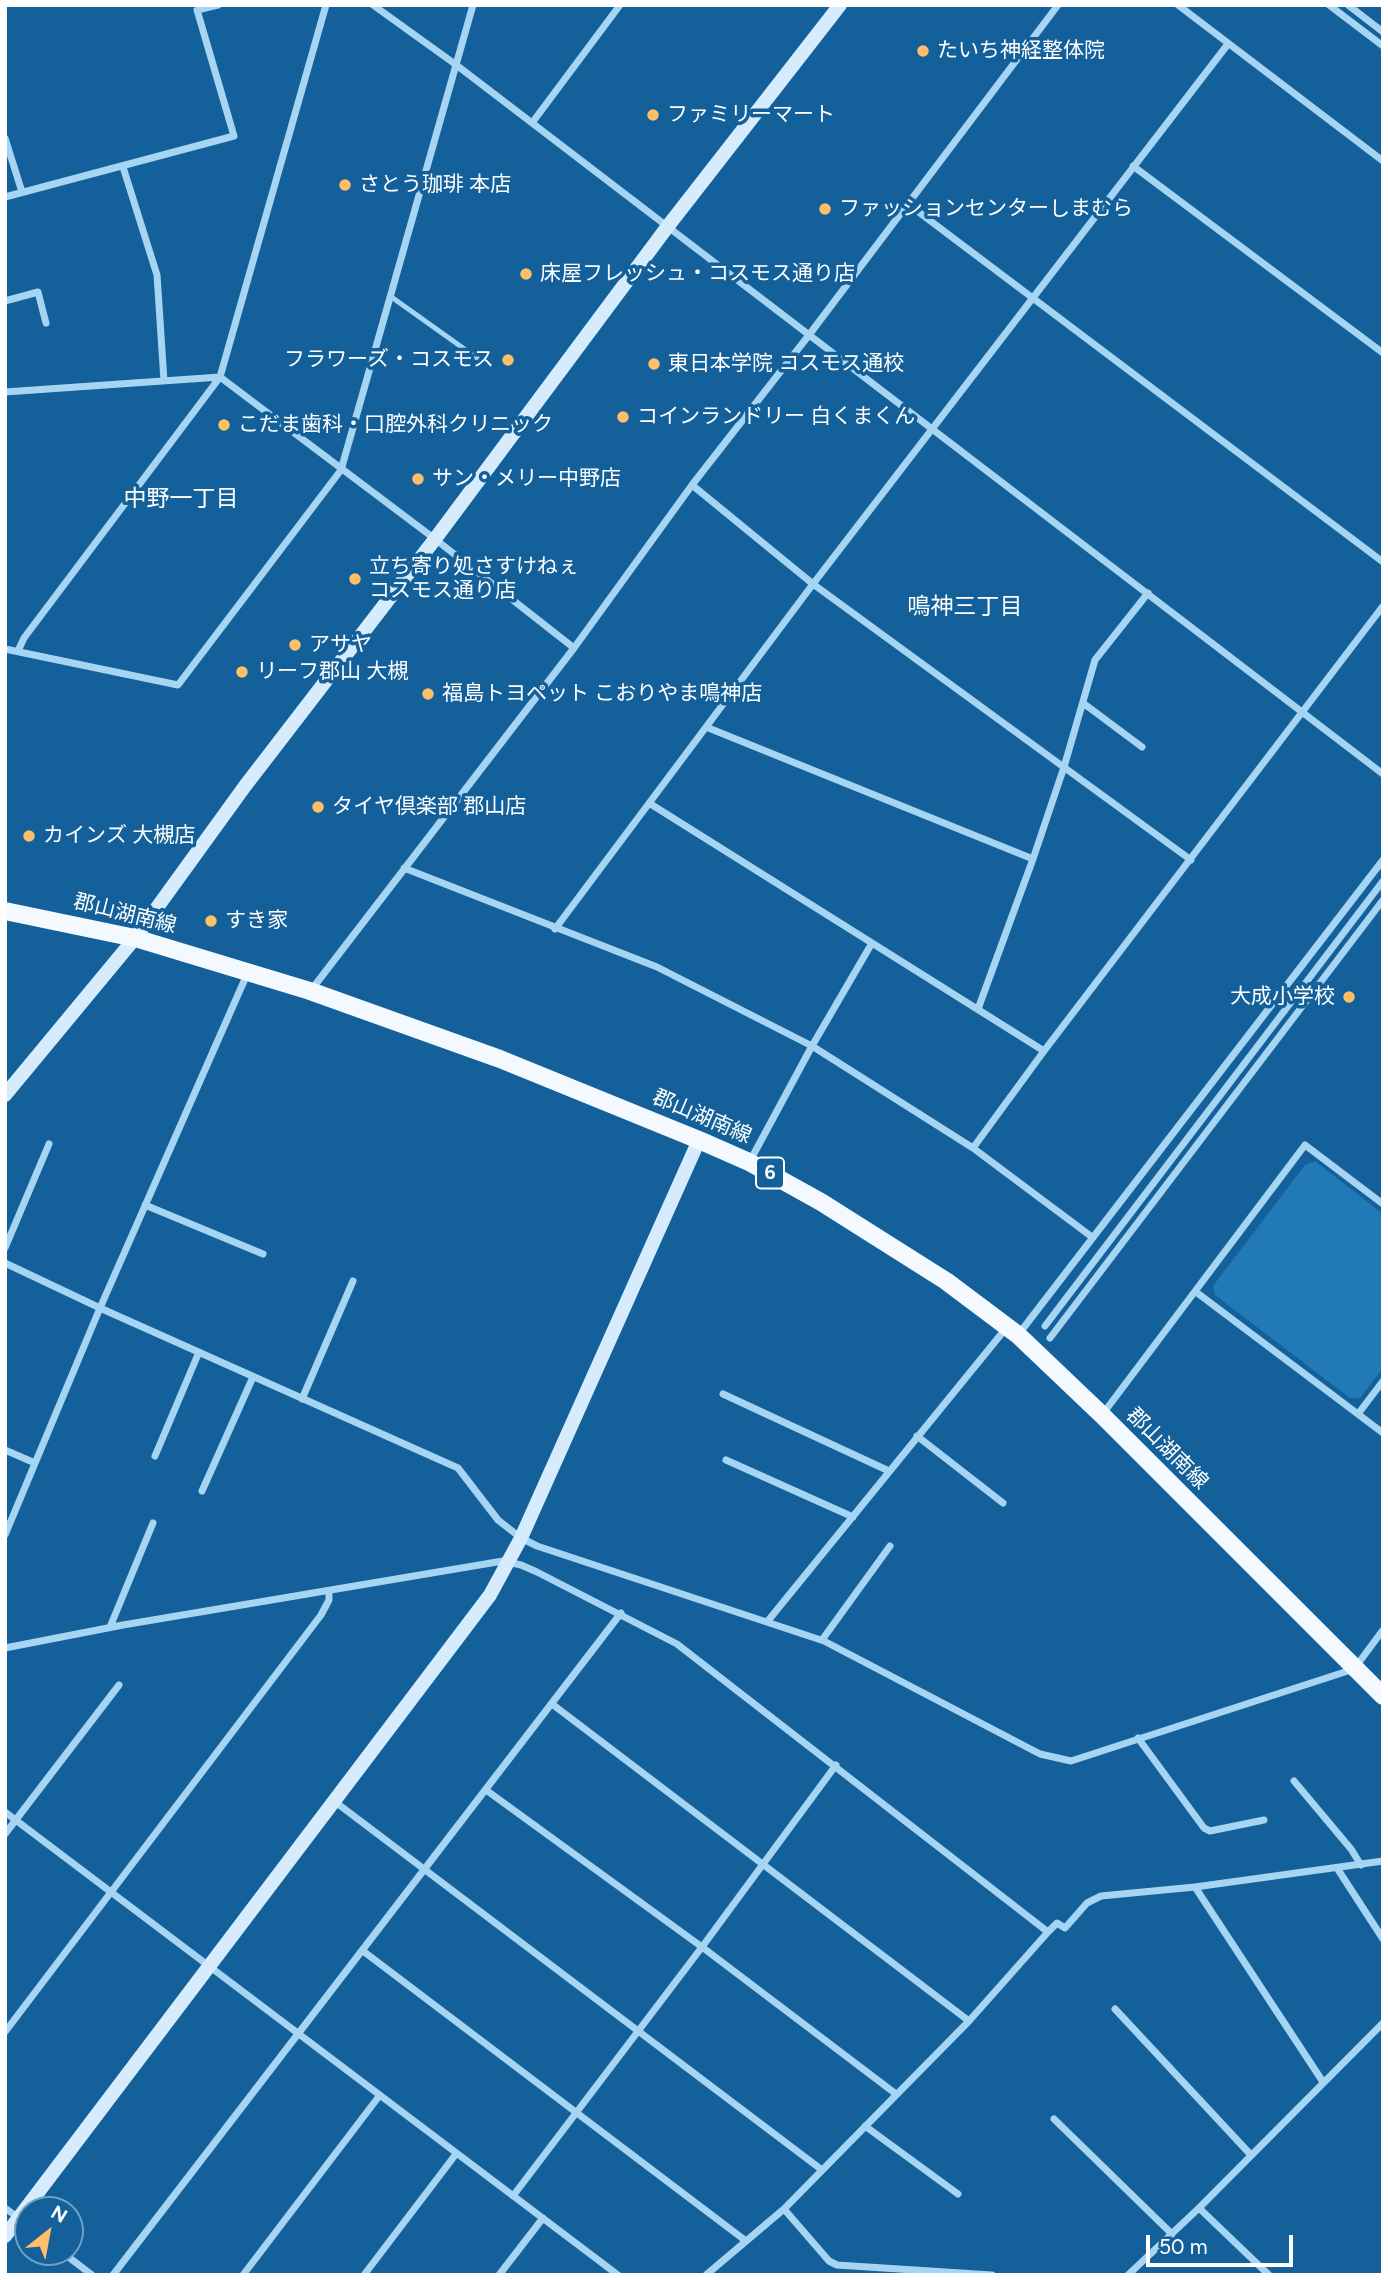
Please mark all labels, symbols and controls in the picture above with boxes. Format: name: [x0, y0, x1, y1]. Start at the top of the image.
place label: たいち神経整体院: [937, 38, 1105, 64]
marker: たいち神経整体院: [915, 43, 931, 59]
place label: ファミリーマート: [667, 102, 835, 128]
marker: ファミリーマート: [645, 107, 661, 123]
place label: さとう珈琲 本店: [359, 172, 511, 198]
marker: さとう珈琲 本店: [337, 177, 353, 193]
place label: ファッションセンターしまむら: [839, 196, 1133, 222]
marker: ファッションセンターしまむら: [817, 201, 833, 217]
place label: 床屋フレッシュ・コスモス通り店: [540, 261, 855, 287]
marker: 床屋フレッシュ・コスモス通り店: [518, 266, 534, 282]
place label: フラワーズ・コスモス: [284, 347, 494, 373]
place label: 東日本学院 コスモス通校: [668, 351, 904, 377]
marker: フラワーズ・コスモス: [500, 352, 516, 368]
marker: 東日本学院 コスモス通校: [646, 356, 662, 372]
place label: コインランドリー 白くまくん: [637, 404, 915, 430]
marker: コインランドリー 白くまくん: [615, 409, 631, 425]
place label: こだま歯科・口腔外科クリニック: [238, 412, 553, 438]
marker: こだま歯科・口腔外科クリニック: [216, 417, 232, 433]
place label: サン・メリー中野店: [432, 466, 621, 492]
marker: サン・メリー中野店: [410, 471, 426, 487]
district label: 中野一丁目: [124, 485, 238, 513]
place label: 立ち寄り処さすけねぇ コスモス通り店: [369, 554, 579, 604]
marker: 立ち寄り処さすけねぇ コスモス通り店: [347, 571, 363, 587]
district label: 鳴神三丁目: [908, 593, 1022, 621]
place label: アサヤ: [309, 632, 372, 658]
marker: アサヤ: [287, 637, 303, 653]
place label: リーフ郡山 大槻: [256, 659, 408, 685]
marker: リーフ郡山 大槻: [234, 664, 250, 680]
place label: 福島トヨペット こおりやま鳴神店: [442, 681, 762, 707]
marker: 福島トヨペット こおりやま鳴神店: [420, 686, 436, 702]
place label: タイヤ倶楽部 郡山店: [332, 794, 526, 820]
marker: タイヤ倶楽部 郡山店: [310, 799, 326, 815]
place label: カインズ 大槻店: [43, 823, 195, 849]
marker: カインズ 大槻店: [21, 828, 37, 844]
street label: 郡山湖南線: [71, 889, 179, 939]
place label: すき家: [225, 908, 288, 934]
marker: すき家: [203, 913, 219, 929]
place label: 大成小学校: [1230, 984, 1335, 1010]
marker: 大成小学校: [1341, 989, 1357, 1005]
street label: 郡山湖南線: [649, 1085, 755, 1149]
road number: 6: [756, 1158, 784, 1189]
street label: 郡山湖南線: [1121, 1403, 1213, 1495]
north arrow: [14, 2196, 84, 2266]
text: N: [47, 2201, 71, 2228]
scale bar: [1150, 2220, 1297, 2264]
text: 50 m: [1159, 2234, 1208, 2259]

